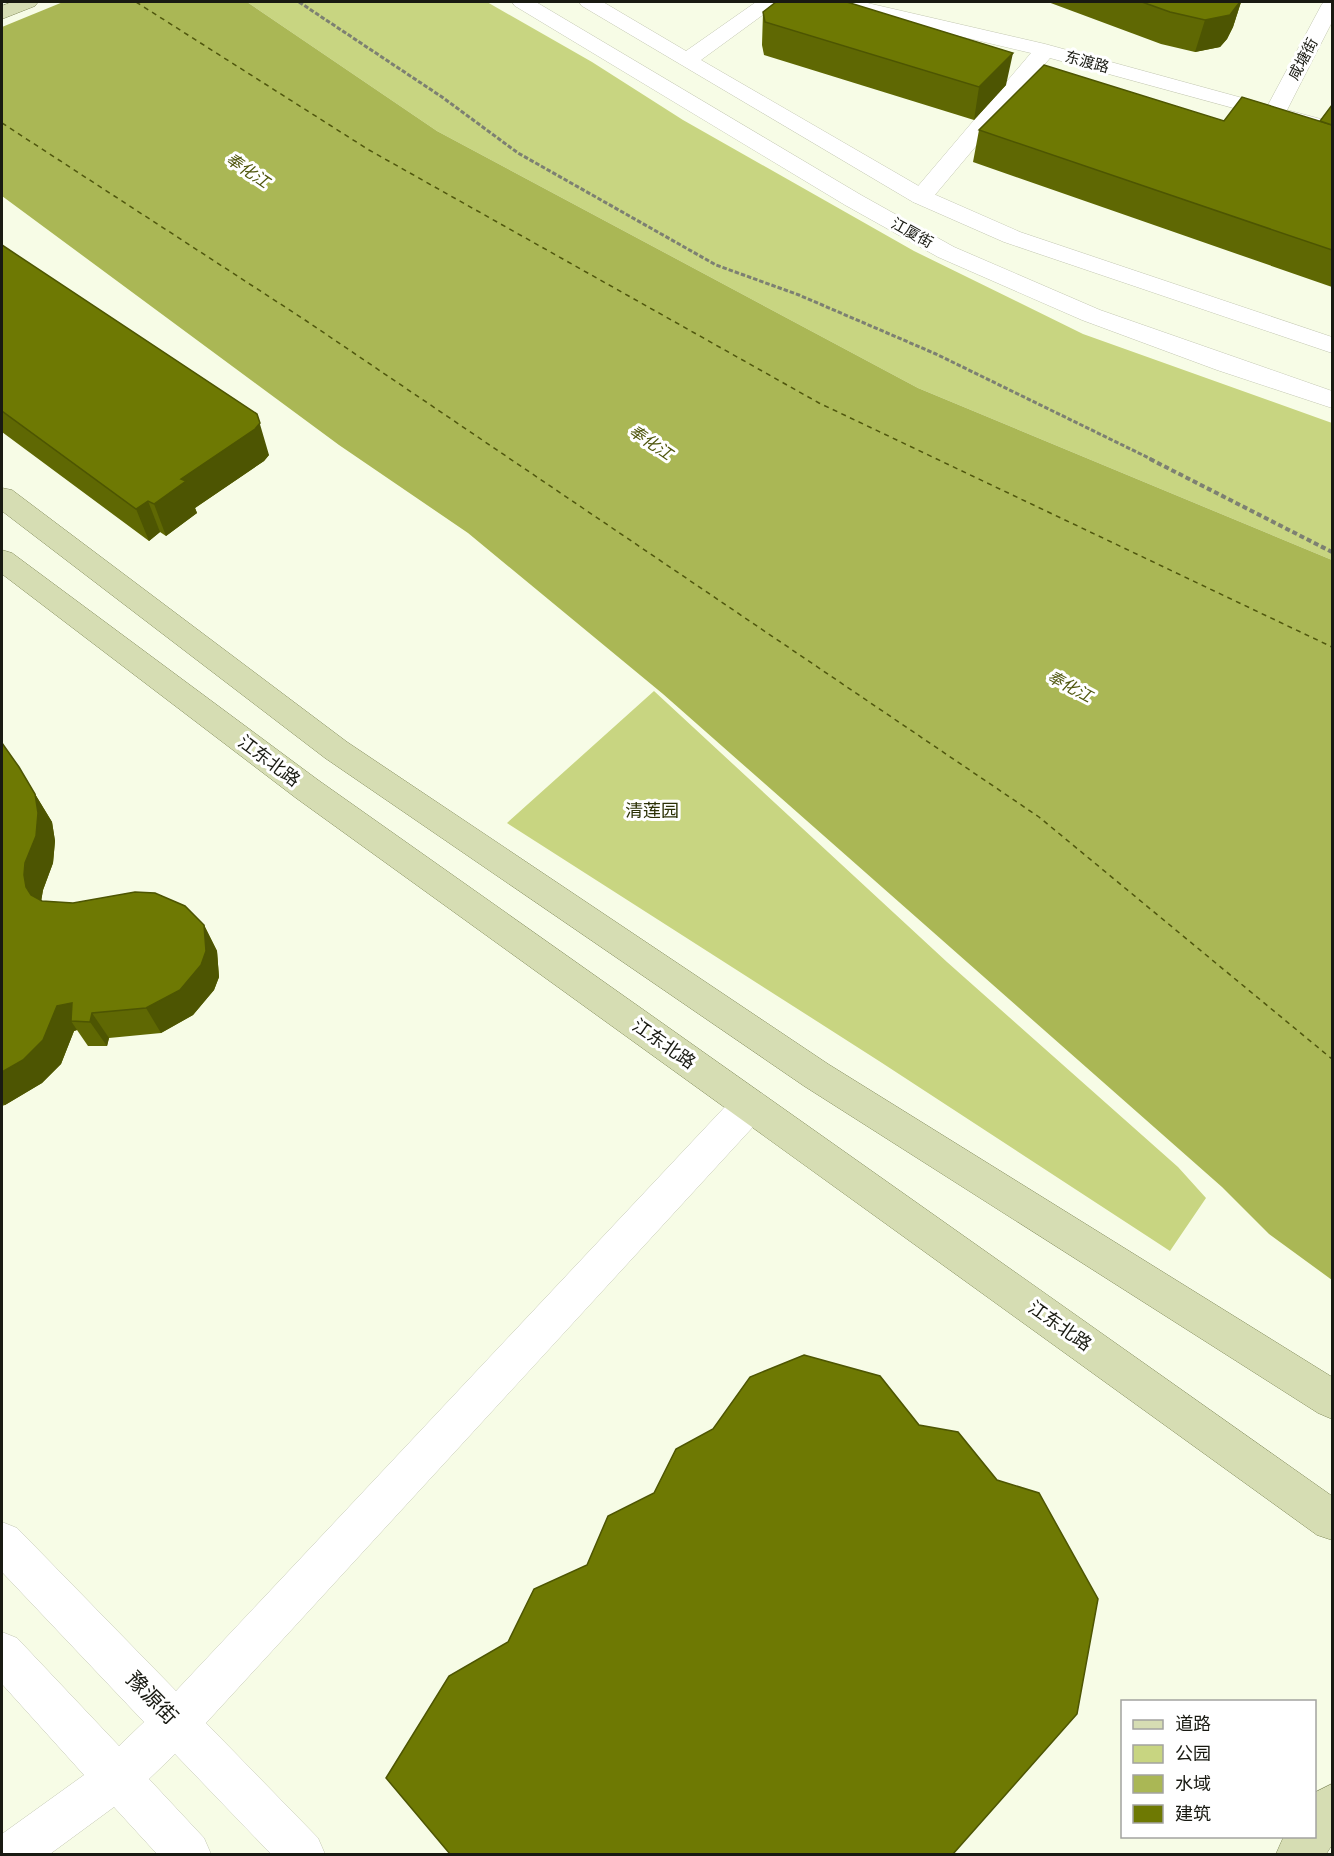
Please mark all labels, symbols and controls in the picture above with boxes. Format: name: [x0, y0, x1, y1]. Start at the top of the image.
street label: 咸塘街: [1284, 35, 1322, 83]
street label: 东渡路: [1063, 47, 1111, 77]
water label: 奉化江: [223, 149, 275, 193]
street label: 江厦街: [888, 214, 936, 252]
water label: 奉化江: [626, 421, 678, 465]
water label: 奉化江: [1044, 667, 1097, 707]
street label: 江东北路: [234, 731, 304, 791]
park label: 清莲园: [625, 800, 679, 822]
street label: 江东北路: [628, 1014, 700, 1074]
street label: 江东北路: [1024, 1296, 1096, 1356]
street label: 豫源街: [121, 1666, 183, 1729]
legend: [1121, 1700, 1316, 1838]
text: 道路: [1175, 1713, 1211, 1735]
text: 公园: [1175, 1743, 1211, 1765]
text: 水域: [1175, 1773, 1211, 1795]
text: 建筑: [1175, 1803, 1211, 1825]

